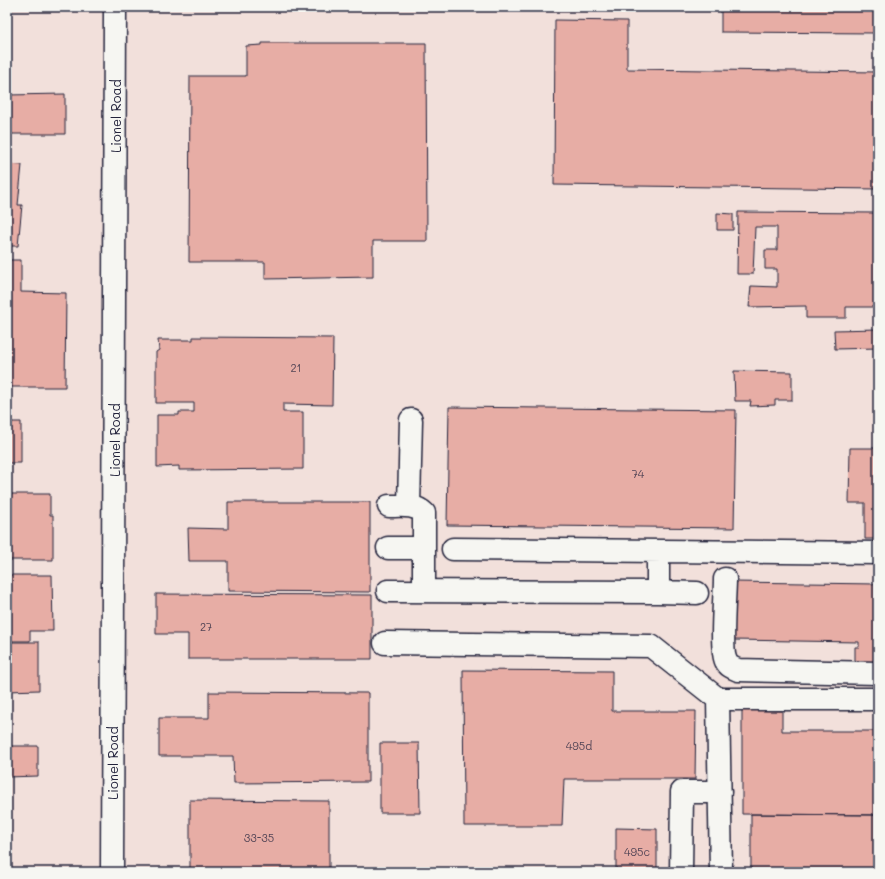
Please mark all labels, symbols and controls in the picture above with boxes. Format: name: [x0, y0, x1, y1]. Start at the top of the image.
street label: Lionel Road: [107, 79, 124, 153]
house number: 21: [290, 360, 302, 375]
street label: Lionel Road: [106, 403, 123, 477]
house number: 74: [632, 466, 645, 481]
house number: 27: [200, 619, 212, 634]
street label: Lionel Road: [104, 726, 121, 800]
house number: 495d: [566, 738, 592, 753]
house number: 33-35: [244, 830, 274, 845]
house number: 495c: [624, 844, 650, 859]

